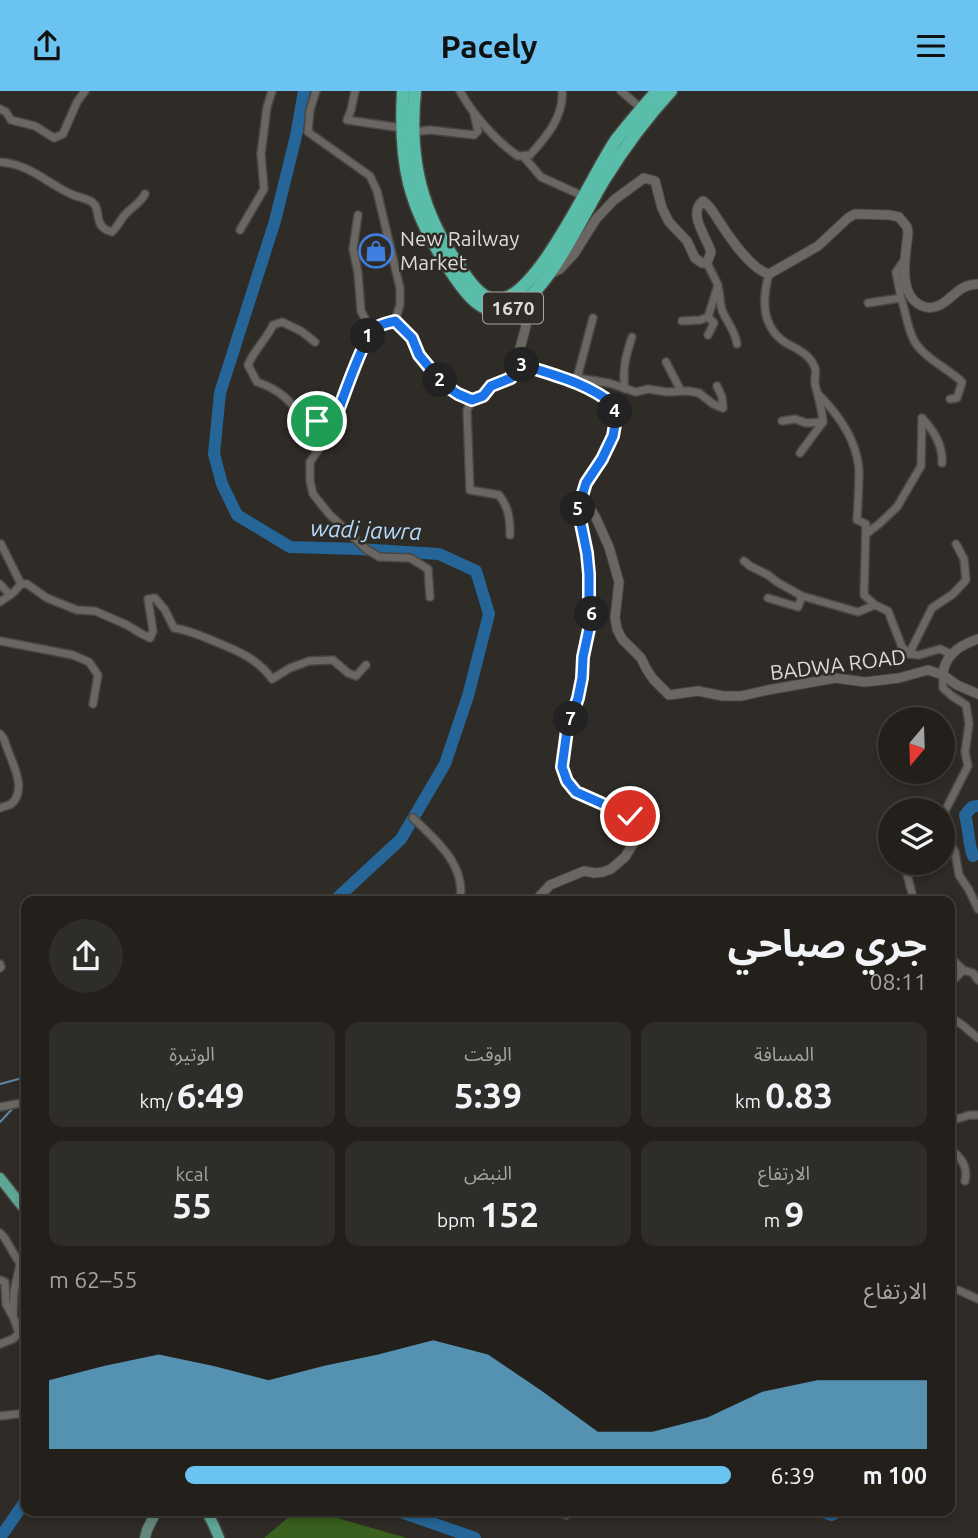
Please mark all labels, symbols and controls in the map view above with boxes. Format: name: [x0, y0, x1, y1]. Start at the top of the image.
icon: share: [28, 27, 66, 65]
icon: menu: [912, 27, 950, 65]
text: Pacely: [440, 28, 538, 64]
place label: New Railway Market: [400, 226, 519, 274]
shop icon: New Railway Market: [357, 232, 395, 270]
road number: 1670: [483, 293, 543, 323]
pin: 1: [350, 319, 386, 353]
text: 1: [362, 324, 373, 346]
pin: 3: [504, 347, 540, 383]
text: 3: [516, 353, 527, 375]
pin: 2: [422, 363, 458, 397]
text: 2: [434, 368, 445, 390]
pin: [287, 391, 347, 451]
pin: 4: [598, 393, 632, 429]
text: 4: [609, 399, 620, 421]
icon: arrive: [298, 402, 336, 440]
pin: 5: [560, 491, 596, 527]
text: 5: [572, 497, 583, 519]
water label: wadi jawra: [310, 515, 422, 544]
pin: 6: [574, 596, 610, 631]
text: 6: [586, 602, 597, 624]
street label: BADWA ROAD: [768, 644, 907, 684]
pin: 7: [554, 701, 588, 737]
text: 7: [565, 707, 576, 729]
north arrow: [878, 707, 956, 784]
map controls: [878, 707, 955, 875]
pin: [600, 786, 660, 846]
icon: check: [611, 797, 649, 835]
button: layers: [878, 798, 955, 875]
button: share: [49, 919, 123, 993]
text: جري صباحي: [728, 922, 927, 964]
text: 08:11: [869, 969, 927, 994]
text: الوتيرة: [169, 1043, 215, 1065]
text: الوقت: [464, 1043, 512, 1065]
text: المسافة: [754, 1043, 814, 1065]
text: 6:49: [177, 1075, 245, 1115]
text: 5:39: [454, 1075, 522, 1115]
text: 0.83: [765, 1075, 833, 1115]
text: /km: [139, 1090, 177, 1112]
text: km: [735, 1090, 765, 1112]
text: النبض: [464, 1162, 512, 1184]
text: الارتفاع: [758, 1162, 810, 1184]
text: kcal: [176, 1163, 208, 1185]
text: 55: [172, 1185, 212, 1225]
text: 152: [480, 1194, 539, 1234]
text: 9: [785, 1194, 804, 1234]
text: bpm: [437, 1209, 480, 1231]
text: m: [764, 1209, 785, 1231]
text: 55–62 m: [49, 1267, 137, 1292]
text: الارتفاع: [864, 1278, 927, 1303]
text: 6:39: [770, 1463, 815, 1488]
text: 100 m: [863, 1463, 927, 1488]

